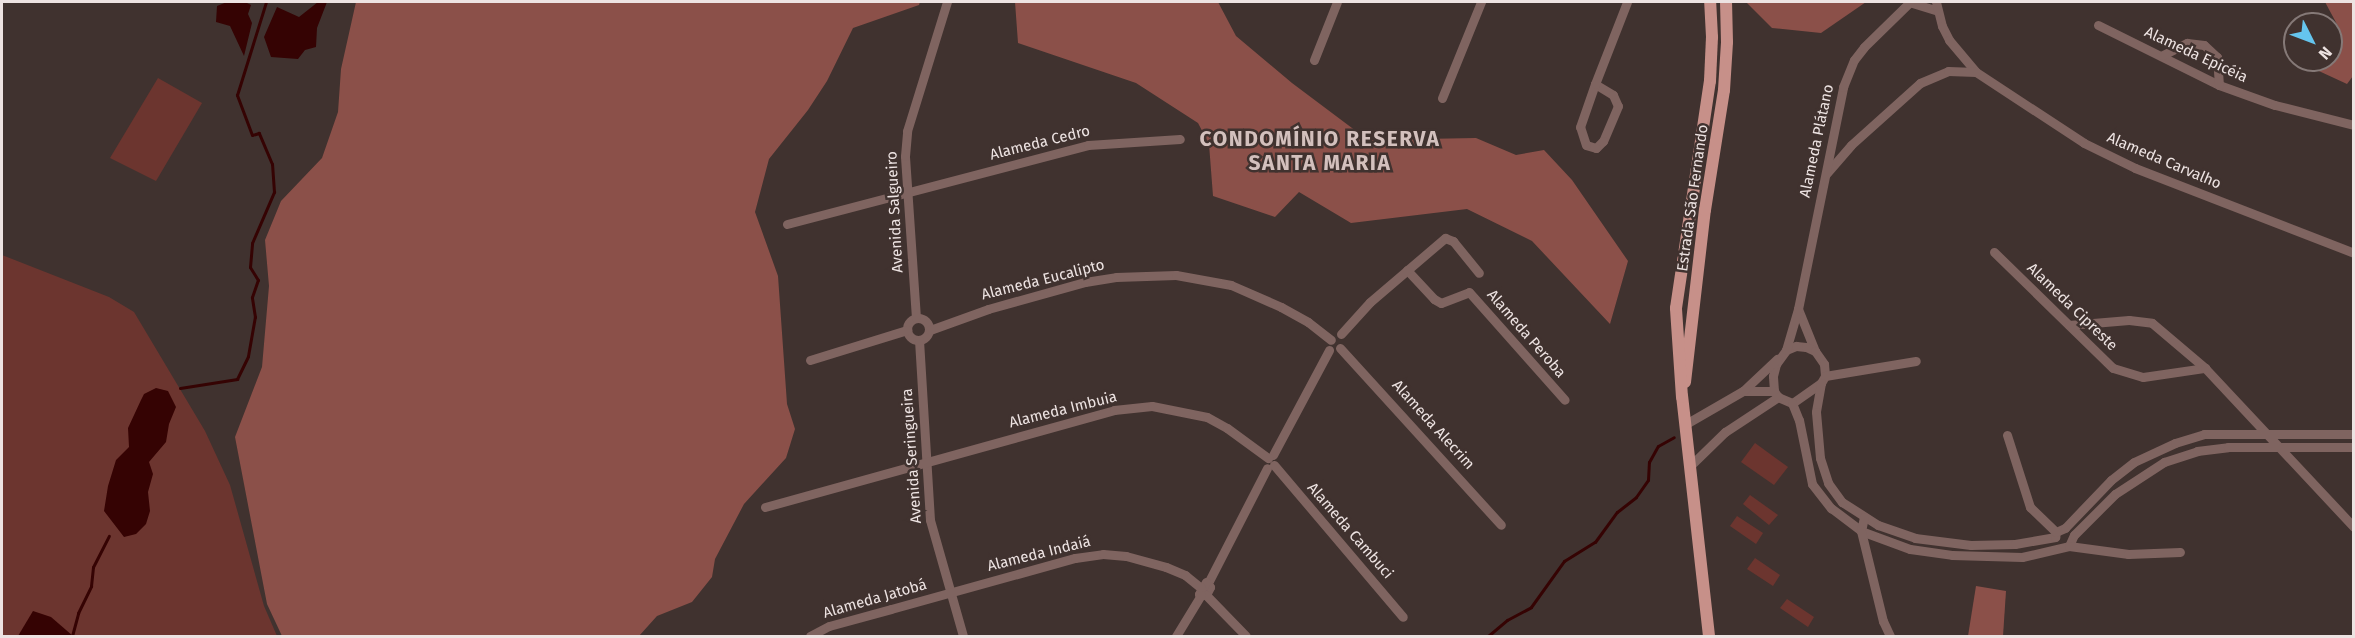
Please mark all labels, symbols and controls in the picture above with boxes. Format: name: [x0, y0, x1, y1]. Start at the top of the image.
north arrow: [2283, 12, 2343, 72]
street label: Alameda Epicéia: [2142, 23, 2250, 87]
text: N: [2315, 43, 2336, 63]
street label: Alameda Plátano: [1796, 83, 1838, 199]
street label: Alameda Cedro: [988, 122, 1092, 164]
street label: Estrada São Fernando: [1674, 123, 1712, 273]
district label: CONDOMÍNIO RESERVA SANTA MARIA: [1200, 126, 1440, 176]
street label: Alameda Carvalho: [2104, 129, 2224, 193]
street label: Avenida Salgueiro: [883, 151, 907, 273]
street label: Alameda Eucalipto: [980, 256, 1106, 304]
street label: Alameda Cipreste: [2023, 259, 2121, 355]
street label: Alameda Peroba: [1483, 286, 1569, 382]
street label: Alameda Alecrim: [1388, 376, 1478, 474]
street label: Avenida Seringueira: [898, 388, 926, 524]
street label: Alameda Imbuia: [1007, 388, 1119, 432]
street label: Alameda Cambuci: [1303, 479, 1397, 583]
street label: Alameda Indaiá: [985, 532, 1093, 576]
street label: Alameda Jatobá: [821, 576, 929, 622]

